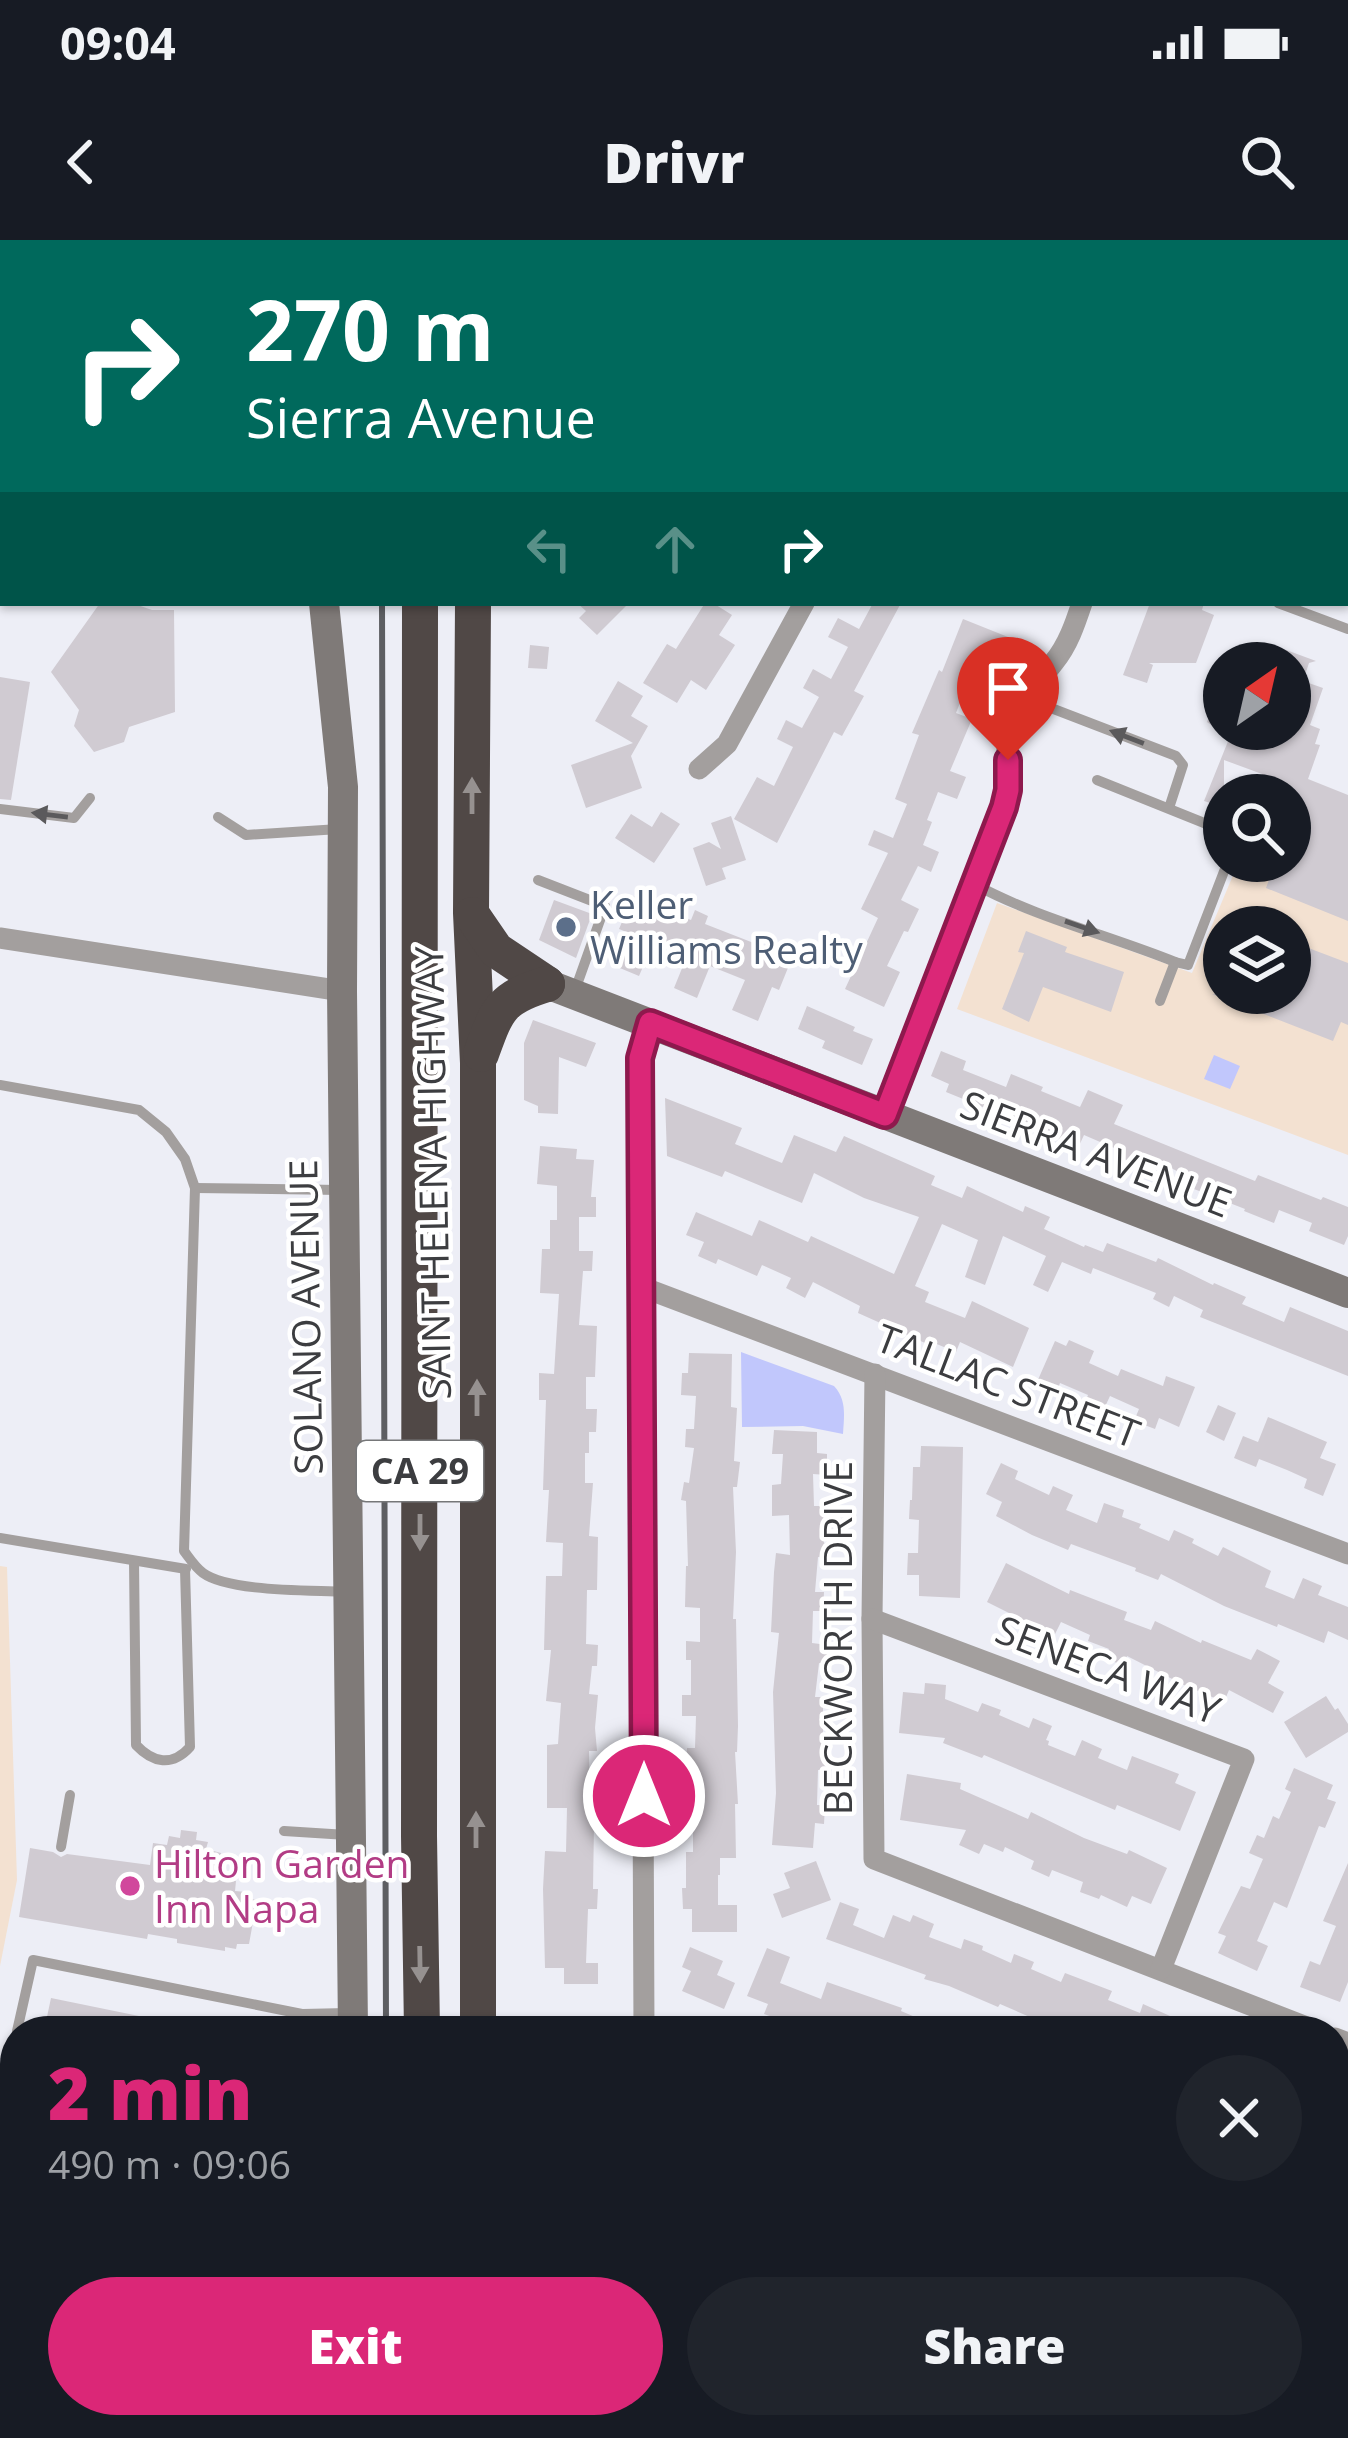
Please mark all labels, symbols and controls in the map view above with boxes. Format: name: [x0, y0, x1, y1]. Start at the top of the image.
text: 09:04: [60, 12, 176, 73]
text: Drivr: [604, 125, 744, 199]
icon: back: [48, 129, 114, 195]
icon: search: [1234, 129, 1300, 195]
text: 270 m: [246, 271, 494, 386]
icon: right: [48, 288, 204, 444]
text: Sierra Avenue: [246, 380, 596, 454]
icon: left: [516, 516, 582, 582]
icon: ahead: [642, 516, 708, 582]
icon: right: [768, 516, 834, 582]
pin: [957, 637, 1059, 760]
north arrow: [1203, 642, 1311, 750]
map controls: [1203, 642, 1311, 1014]
icon: arrive: [975, 655, 1041, 721]
one-way arrow: [1108, 727, 1144, 746]
button: search: [1203, 774, 1311, 882]
one-way arrow: [462, 776, 482, 814]
one-way arrow: [31, 805, 68, 824]
place label: Keller Williams Realty: [590, 877, 863, 975]
button: layers: [1203, 906, 1311, 1014]
marker: Keller Williams Realty: [553, 914, 579, 940]
one-way arrow: [1064, 919, 1101, 938]
street label: SAINT HELENA HIGHWAY: [401, 946, 462, 1400]
street label: SIERRA AVENUE: [954, 1077, 1240, 1229]
street label: SOLANO AVENUE: [275, 1159, 334, 1475]
street label: TALLAC STREET: [869, 1310, 1148, 1459]
one-way arrow: [467, 1378, 487, 1416]
road number: CA 29: [357, 1441, 483, 1501]
street label: BECKWORTH DRIVE: [810, 1461, 863, 1815]
one-way arrow: [410, 1514, 430, 1552]
street label: SENECA WAY: [989, 1602, 1228, 1736]
position arrow: [581, 1733, 707, 1859]
one-way arrow: [466, 1810, 486, 1848]
place label: Hilton Garden Inn Napa: [154, 1836, 410, 1934]
marker: Hilton Garden Inn Napa: [117, 1873, 143, 1899]
one-way arrow: [410, 1946, 429, 1984]
text: 2 min: [48, 2043, 253, 2141]
button: close: [1176, 2055, 1302, 2181]
text: 490 m · 09:06: [48, 2137, 291, 2190]
button: Exit: [48, 2277, 663, 2415]
button: Share: [687, 2277, 1302, 2415]

